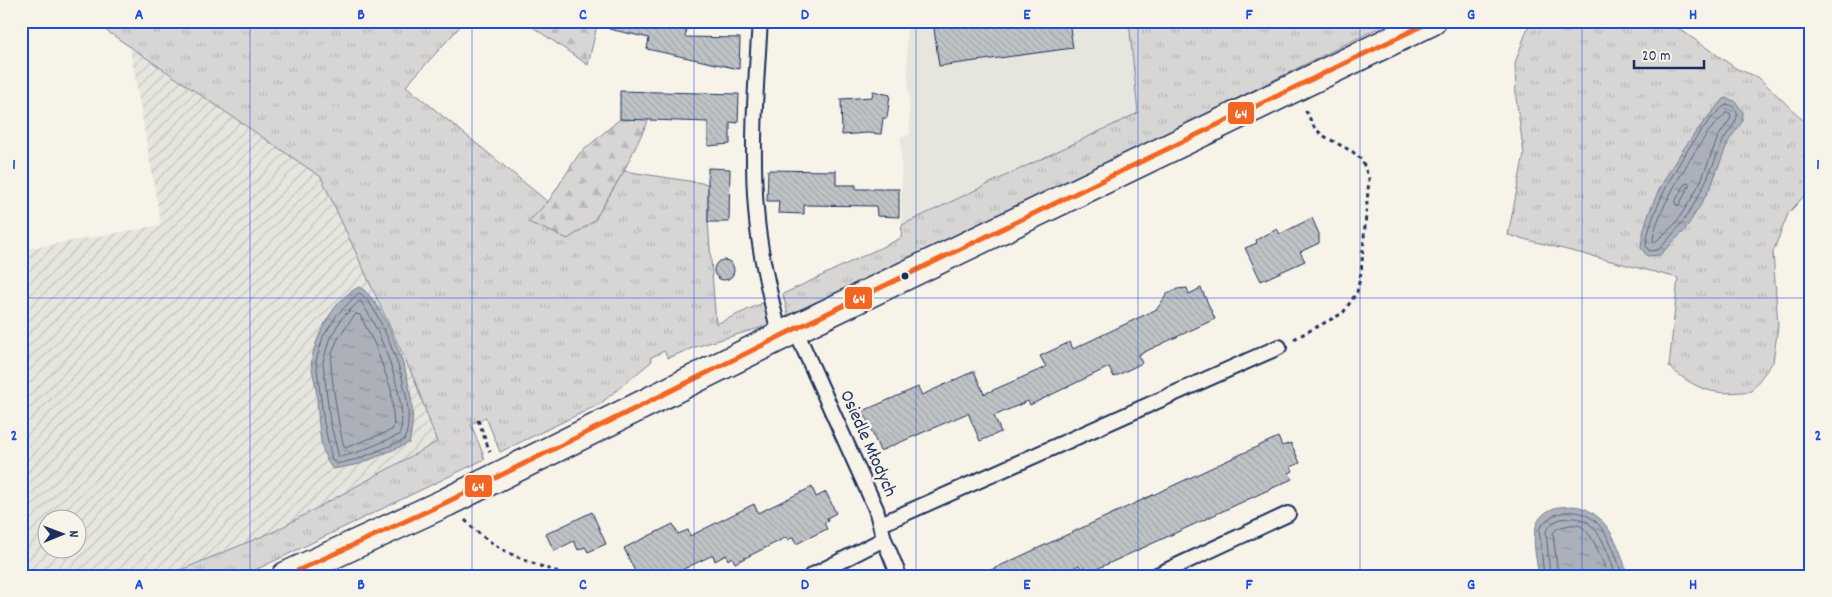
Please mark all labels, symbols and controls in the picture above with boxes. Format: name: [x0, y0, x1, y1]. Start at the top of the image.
text: A: [135, 4, 144, 27]
text: B: [357, 4, 365, 27]
text: C: [579, 4, 587, 27]
text: D: [801, 4, 810, 27]
text: E: [1023, 4, 1031, 27]
text: F: [1245, 4, 1253, 27]
text: G: [1467, 4, 1475, 27]
text: H: [1689, 4, 1697, 27]
scale bar: [1634, 38, 1704, 70]
text: 20 m: [1642, 46, 1670, 68]
line badge: 64: [1227, 101, 1255, 125]
text: 64: [1235, 105, 1248, 125]
text: 1: [12, 154, 16, 177]
text: 1: [1816, 154, 1820, 177]
unlabelled marker: [900, 271, 910, 281]
line badge: 64: [844, 286, 873, 310]
text: 64: [853, 290, 866, 310]
street label: Osiedle Młodych: [831, 386, 903, 502]
text: 2: [11, 425, 18, 448]
text: 2: [1815, 425, 1822, 448]
line badge: 64: [464, 474, 493, 498]
text: 64: [472, 478, 485, 498]
north arrow: [38, 510, 88, 560]
text: N: [63, 530, 83, 538]
text: A: [135, 574, 144, 597]
text: B: [357, 574, 365, 597]
text: C: [579, 574, 587, 597]
text: D: [801, 574, 810, 597]
text: E: [1023, 574, 1031, 597]
text: F: [1245, 574, 1253, 597]
text: G: [1467, 574, 1475, 597]
text: H: [1689, 574, 1697, 597]

